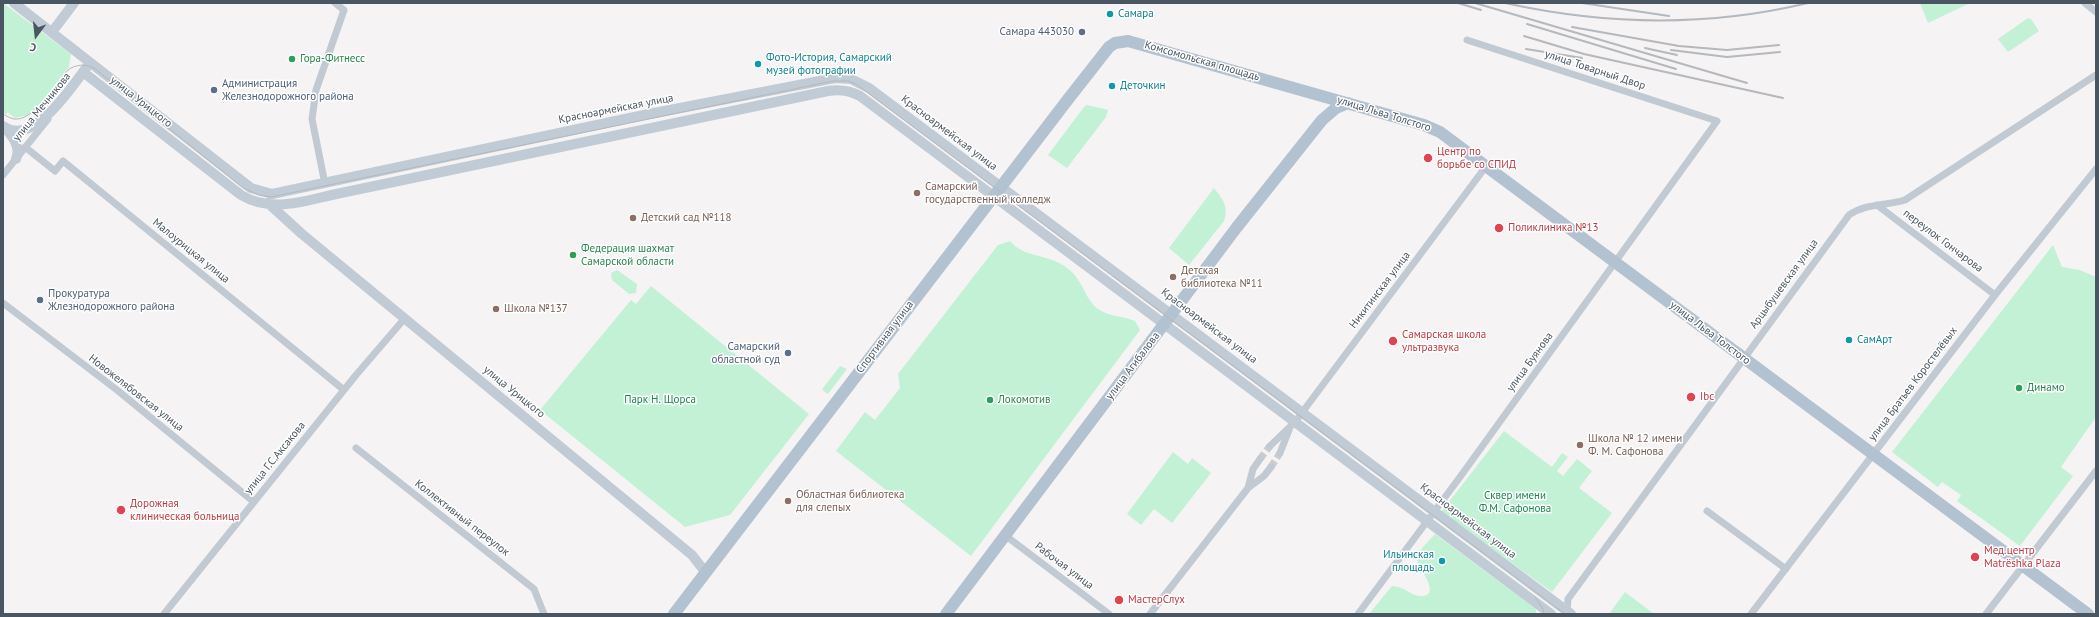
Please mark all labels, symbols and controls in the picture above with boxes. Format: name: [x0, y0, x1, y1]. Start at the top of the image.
place label: Самара: [1118, 7, 1154, 21]
marker: Самара: [1105, 9, 1115, 19]
north arrow: [16, 16, 56, 56]
place label: Самара 443030: [999, 25, 1074, 39]
marker: Самара 443030: [1077, 27, 1087, 37]
street label: Комсомольская площадь: [1143, 38, 1261, 84]
text: С: [28, 40, 38, 55]
street label: улица Товарный Двор: [1543, 47, 1647, 93]
place label: Фото-История, Самарский музей фотографии: [766, 51, 892, 77]
place label: Гора-Фитнесс: [300, 52, 365, 66]
marker: Гора-Фитнесс: [287, 54, 297, 64]
marker: Фото-История, Самарский музей фотографии: [753, 59, 763, 69]
street label: улица Мечникова: [10, 70, 74, 144]
street label: улица Урицкого: [107, 74, 175, 130]
place label: Администрация Железнодорожного района: [222, 77, 354, 103]
place label: Деточкин: [1120, 79, 1165, 93]
marker: Деточкин: [1107, 81, 1117, 91]
marker: Администрация Железнодорожного района: [209, 85, 219, 95]
street label: Красноармейская улица: [557, 91, 675, 127]
street label: Красноармейская улица: [898, 93, 1000, 173]
street label: улица Льва Толстого: [1335, 93, 1433, 135]
place label: Центр по борьбе со СПИД: [1437, 145, 1516, 171]
marker: Центр по борьбе со СПИД: [1422, 152, 1434, 164]
place label: Самарский государственный колледж: [925, 180, 1051, 206]
marker: Самарский государственный колледж: [912, 188, 922, 198]
street label: переулок Гончарова: [1900, 207, 1986, 275]
place label: Детский сад №118: [641, 211, 732, 225]
marker: Детский сад №118: [628, 213, 638, 223]
street label: Малоурицкая улица: [150, 216, 232, 286]
place label: Поликлиника №13: [1508, 221, 1599, 235]
marker: Поликлиника №13: [1493, 222, 1505, 234]
street label: Арцыбушевская улица: [1747, 237, 1821, 331]
place label: Федерация шахмат Самарской области: [581, 242, 674, 268]
street label: Никитинская улица: [1347, 249, 1413, 331]
marker: Федерация шахмат Самарской области: [568, 250, 578, 260]
place label: Детская библиотека №11: [1181, 264, 1263, 290]
marker: Детская библиотека №11: [1168, 272, 1178, 282]
street label: Красноармейская улица: [1158, 286, 1260, 366]
place label: Прокуратура Жлезнодорожного района: [48, 287, 175, 313]
marker: Прокуратура Жлезнодорожного района: [35, 295, 45, 305]
street label: Спортивная улица: [853, 298, 917, 376]
street label: улица Льва Толстого: [1667, 298, 1753, 368]
place label: Школа №137: [504, 302, 568, 316]
marker: Школа №137: [491, 304, 501, 314]
street label: улица Братьев Коростелёвых: [1866, 324, 1960, 444]
place label: Самарская школа ультразвука: [1402, 328, 1486, 354]
street label: улица Агибалова: [1103, 330, 1163, 402]
street label: улица Буянова: [1504, 330, 1556, 394]
place label: СамАрт: [1857, 333, 1892, 347]
marker: Самарская школа ультразвука: [1387, 335, 1399, 347]
marker: СамАрт: [1844, 335, 1854, 345]
place label: Самарский областной суд: [712, 340, 780, 366]
marker: Самарский областной суд: [783, 348, 793, 358]
street label: Новожелябовская улица: [86, 352, 186, 434]
street label: улица Урицкого: [481, 363, 547, 421]
place label: Динамо: [2027, 381, 2065, 395]
marker: Динамо: [2014, 383, 2024, 393]
place label: Ibc: [1700, 390, 1714, 404]
marker: Ibc: [1685, 391, 1697, 403]
park label: Парк Н. Щорса: [624, 393, 696, 407]
place label: Локомотив: [998, 393, 1050, 407]
marker: Локомотив: [985, 395, 995, 405]
street label: улица Г.С.Аксакова: [242, 419, 308, 497]
place label: Школа № 12 имени Ф. М. Сафонова: [1588, 432, 1682, 458]
marker: Школа № 12 имени Ф. М. Сафонова: [1575, 440, 1585, 450]
street label: Коллективный переулок: [412, 477, 512, 559]
street label: Красноармейская улица: [1417, 481, 1519, 561]
place label: Областная библиотека для слепых: [796, 488, 905, 514]
park label: Cквер имени Ф.М. Сафонова: [1479, 489, 1551, 515]
marker: Областная библиотека для слепых: [783, 496, 793, 506]
place label: Дорожная клиническая больница: [130, 497, 240, 523]
marker: Дорожная клиническая больница: [115, 504, 127, 516]
street label: Рабочая улица: [1032, 540, 1096, 592]
place label: Мед.центр Matrёshka Plaza: [1984, 544, 2061, 570]
place label: Ильинская площадь: [1383, 548, 1434, 574]
marker: Мед.центр Matrёshka Plaza: [1969, 551, 1981, 563]
marker: Ильинская площадь: [1437, 556, 1447, 566]
place label: МастерСлух: [1128, 593, 1185, 607]
marker: МастерСлух: [1113, 594, 1125, 606]

